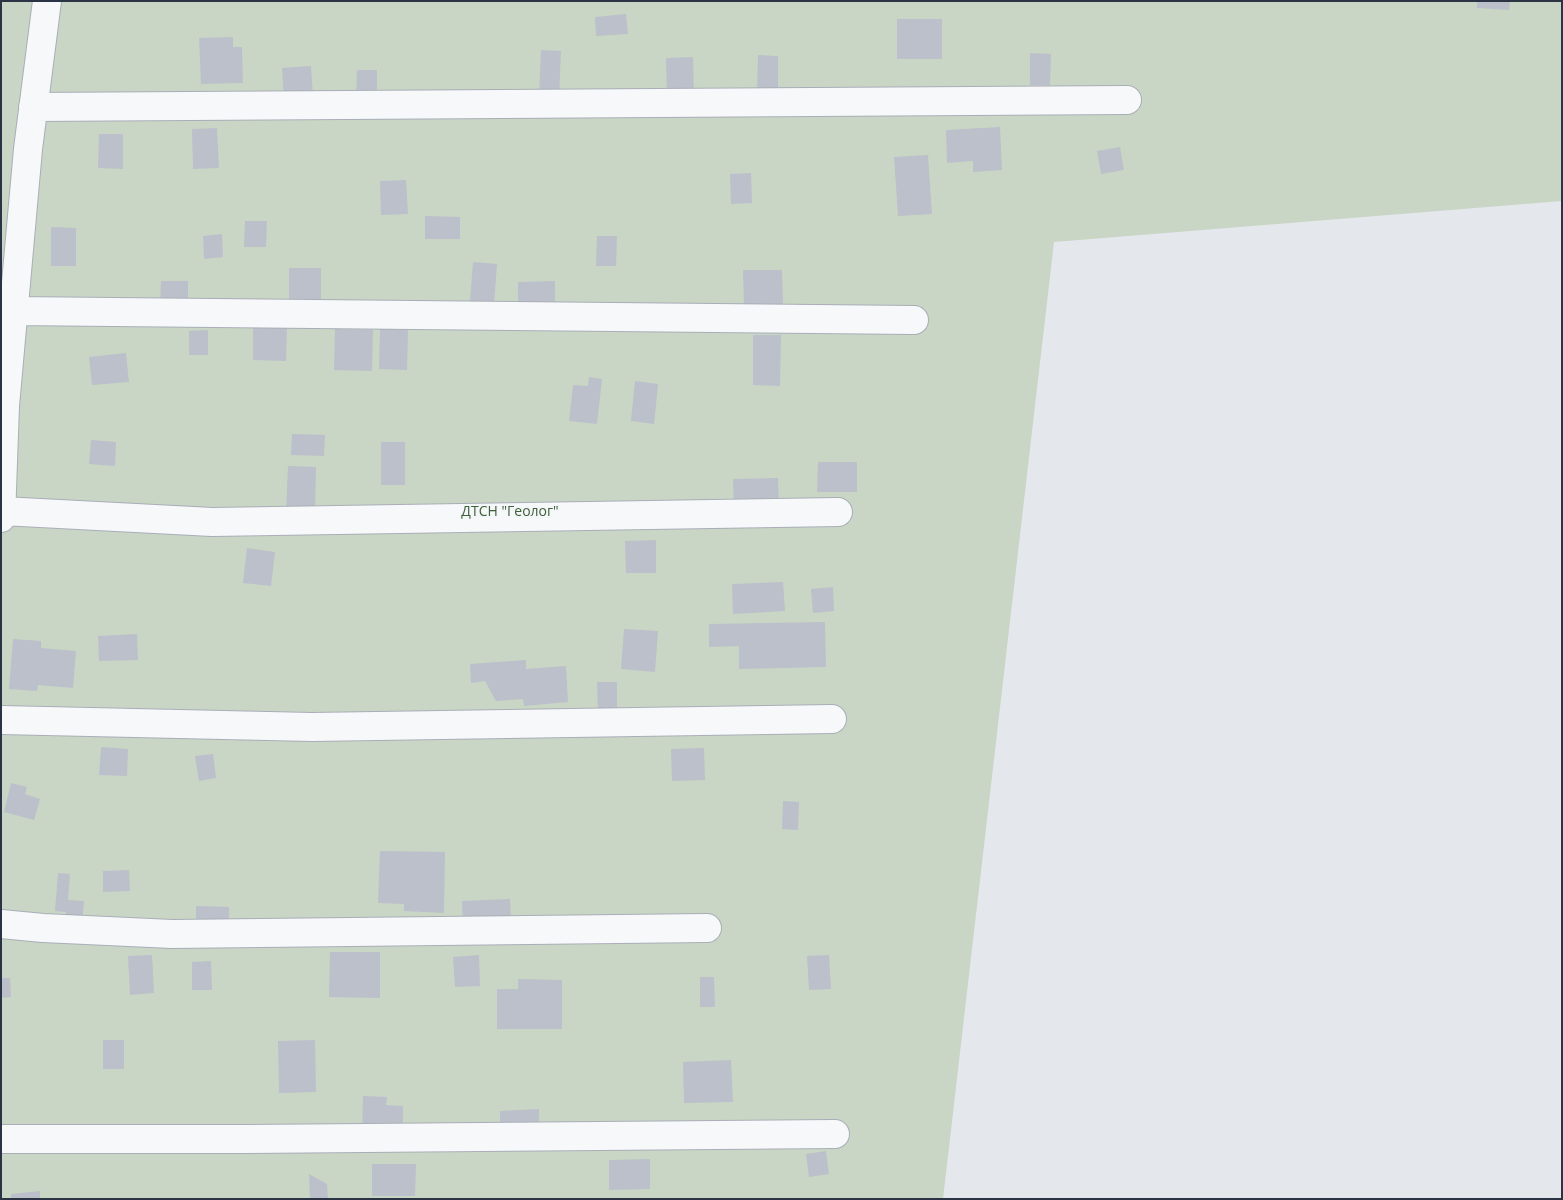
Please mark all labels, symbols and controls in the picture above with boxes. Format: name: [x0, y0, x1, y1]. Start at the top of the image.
park label: ДТСН "Геолог": [461, 504, 559, 520]

